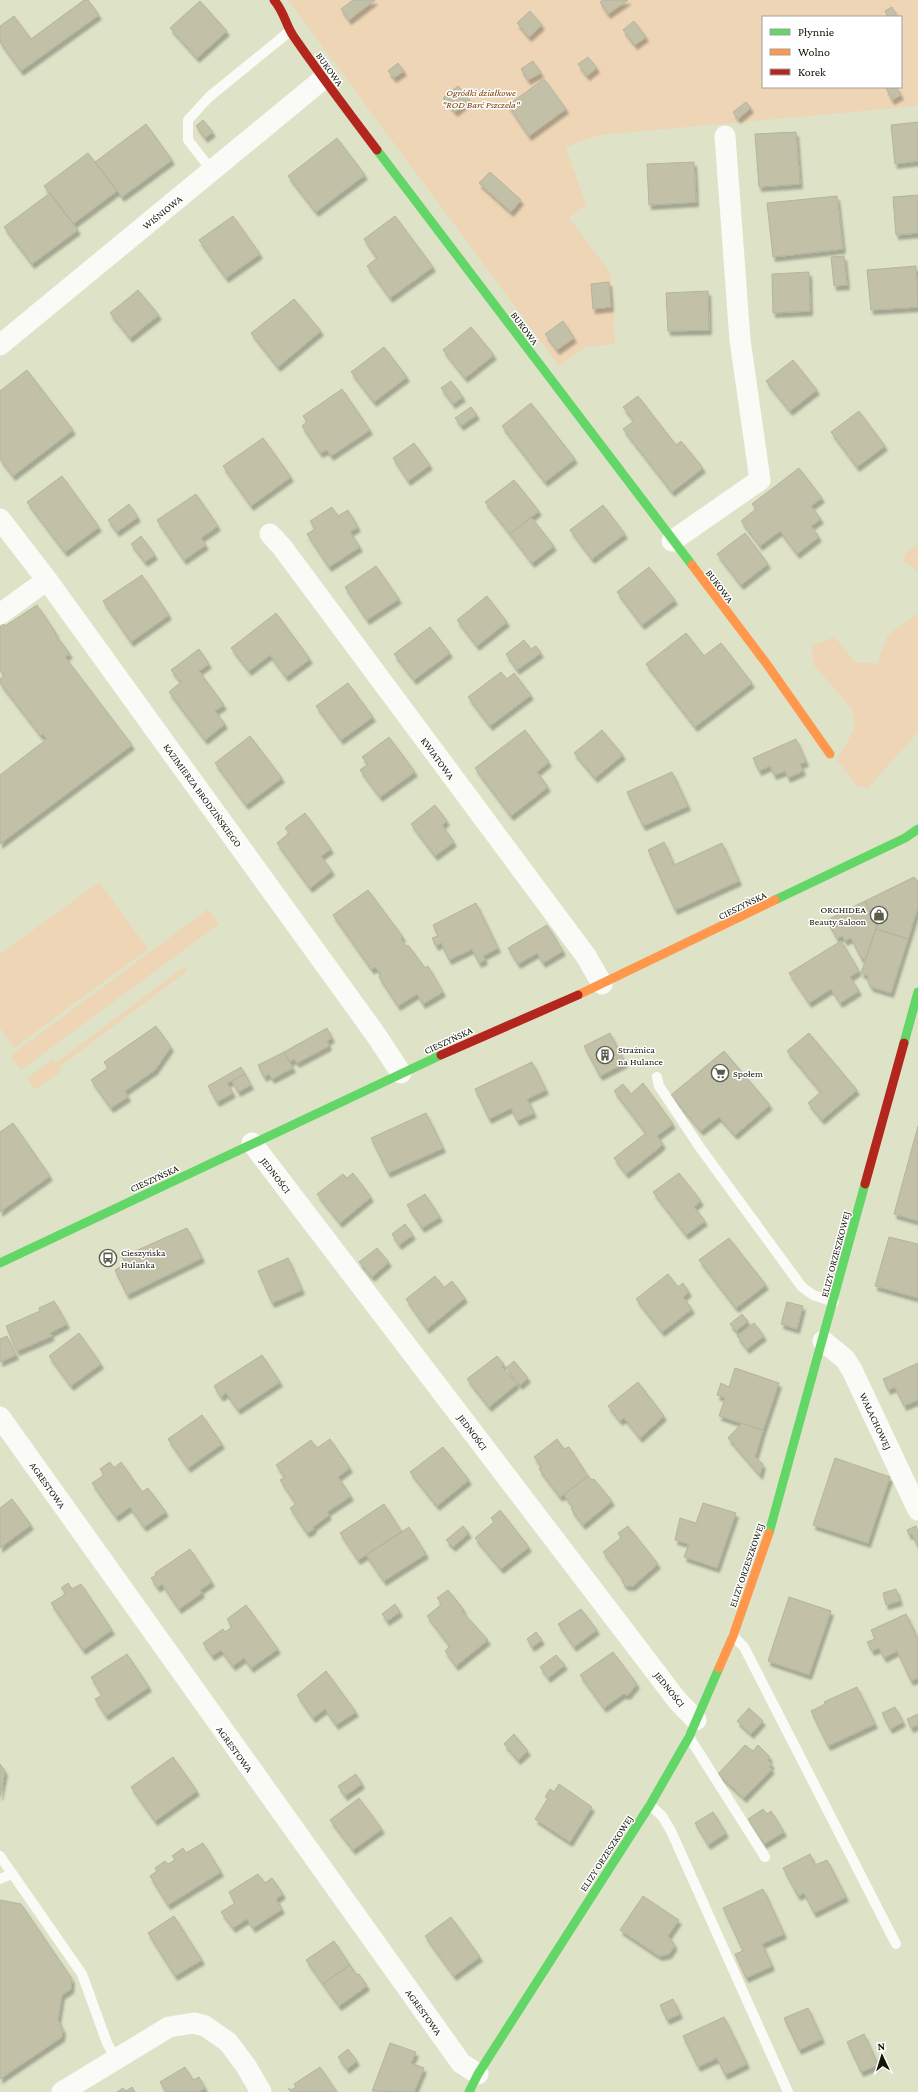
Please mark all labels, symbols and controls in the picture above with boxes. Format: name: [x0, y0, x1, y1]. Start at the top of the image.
legend: [762, 16, 902, 88]
text: Płynnie: [798, 25, 834, 39]
text: Wolno: [798, 45, 830, 59]
street label: BUKOWA: [314, 50, 346, 88]
text: Korek: [798, 65, 826, 79]
park label: Ogródki działkowe "ROD Barć Pszczela": [442, 87, 521, 110]
street label: WIŚNIOWA: [140, 193, 184, 232]
street label: BUKOWA: [509, 310, 541, 347]
street label: BUKOWA: [704, 568, 736, 605]
street label: KWIATOWA: [419, 735, 457, 782]
street label: KAZIMIERZA BRODZIŃSKIEGO: [161, 741, 244, 849]
street label: CIESZYŃSKA: [716, 889, 768, 922]
place label: ORCHIDEA Beauty Saloon: [809, 904, 867, 927]
shop icon: ORCHIDEA Beauty Saloon: [869, 905, 889, 925]
street label: CIESZYŃSKA: [422, 1024, 474, 1056]
place label: Strażnica na Hulance: [618, 1044, 663, 1067]
building icon: Strażnica na Hulance: [595, 1045, 615, 1065]
supermarket icon: Społem: [710, 1063, 730, 1083]
place label: Społem: [733, 1068, 763, 1079]
street label: JEDNOŚCI: [258, 1155, 293, 1195]
street label: CIESZYŃSKA: [128, 1162, 180, 1194]
street label: ELIZY ORZESZKOWEJ: [819, 1210, 852, 1298]
place label: Cieszyńska Hulanka: [121, 1247, 166, 1270]
bus stop icon: Cieszyńska Hulanka: [98, 1248, 118, 1268]
street label: WAŁACHOWEJ: [858, 1391, 894, 1452]
street label: JEDNOŚCI: [455, 1411, 490, 1452]
street label: AGRESTOWA: [28, 1460, 68, 1511]
street label: ELIZY ORZESZKOWEJ: [727, 1522, 766, 1609]
street label: JEDNOŚCI: [651, 1669, 687, 1709]
street label: AGRESTOWA: [214, 1724, 255, 1775]
street label: ELIZY ORZESZKOWEJ: [578, 1813, 635, 1893]
street label: AGRESTOWA: [403, 1987, 444, 2038]
north arrow: [862, 2036, 902, 2076]
text: N: [877, 2040, 886, 2052]

